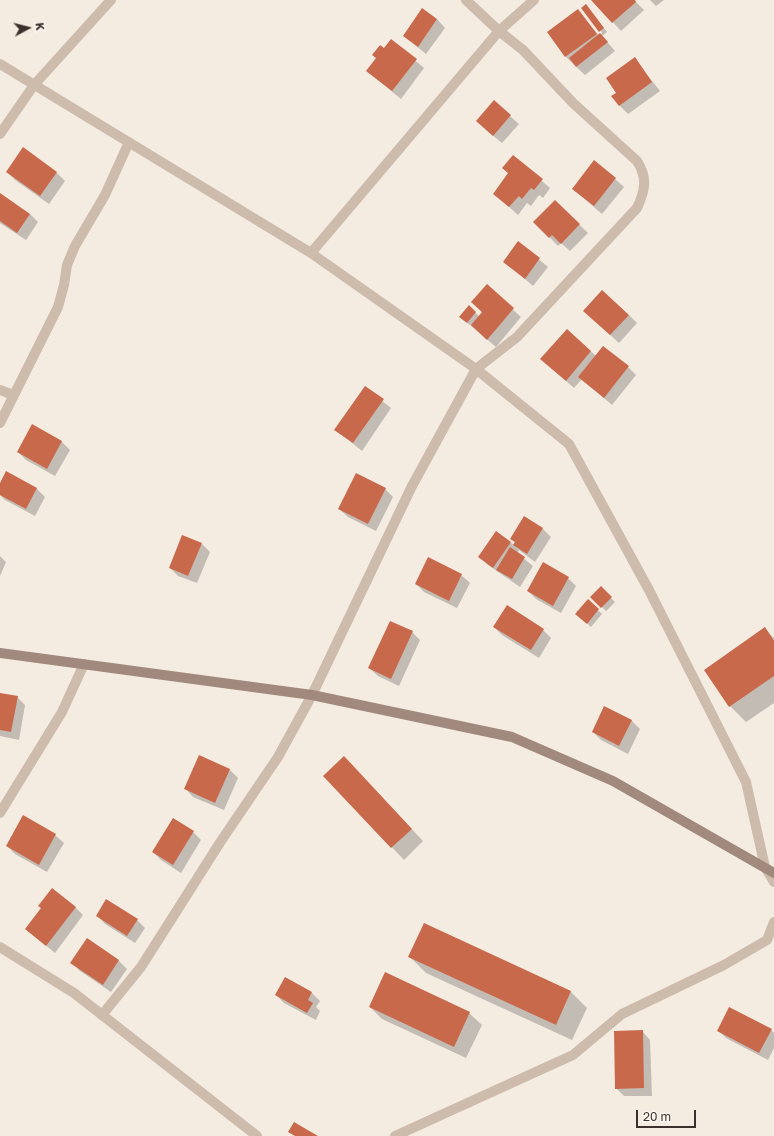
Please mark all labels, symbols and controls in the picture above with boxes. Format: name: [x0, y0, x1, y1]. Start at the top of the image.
north arrow: [8, 8, 48, 48]
text: K: [33, 22, 47, 31]
scale bar: [638, 1102, 698, 1128]
text: 20 m: [643, 1109, 671, 1124]

